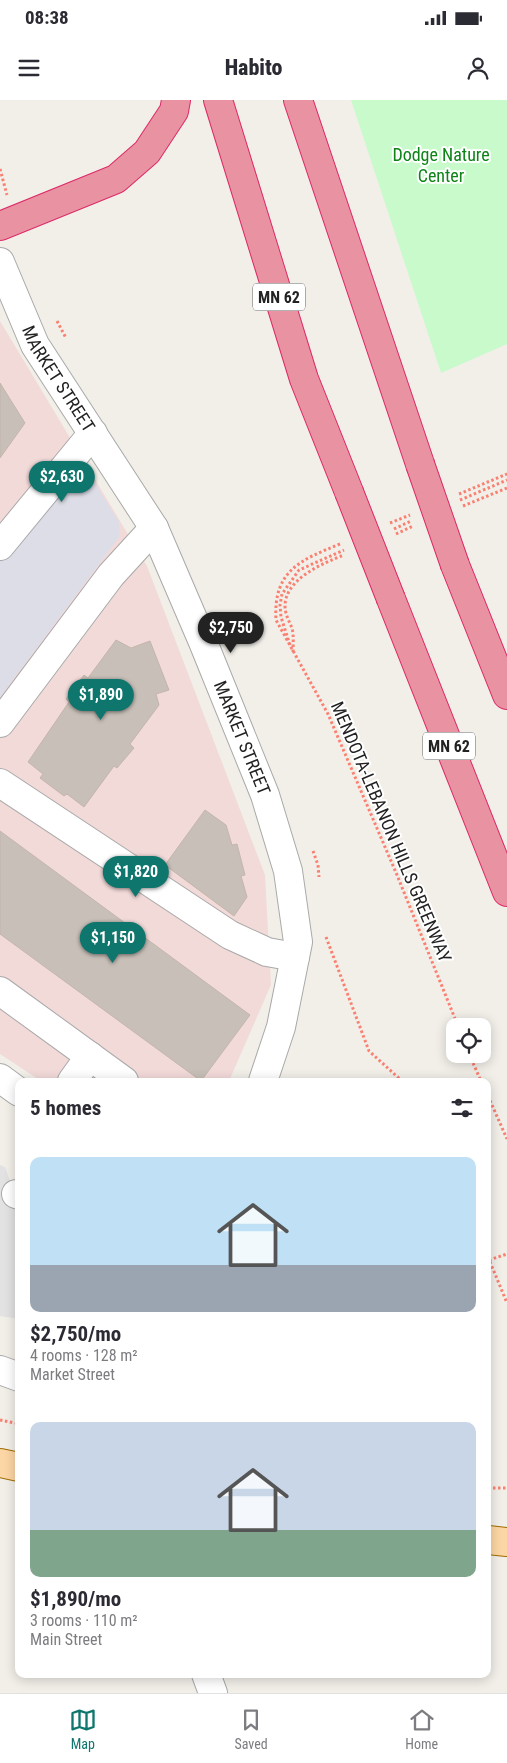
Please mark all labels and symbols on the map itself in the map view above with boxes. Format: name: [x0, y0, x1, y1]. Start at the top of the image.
park label: Dodge Nature Center: [392, 144, 490, 186]
road number: MN 62: [253, 283, 305, 310]
street label: MARKET STREET: [18, 322, 100, 436]
pin: $2,630: [21, 460, 103, 503]
pin: $2,750: [190, 612, 272, 654]
street label: MARKET STREET: [210, 677, 275, 798]
pin: $1,890: [60, 678, 142, 721]
street label: MENDOTA-LEBANON HILLS GREENWAY: [327, 698, 456, 966]
road number: MN 62: [423, 732, 475, 759]
pin: $1,820: [95, 856, 177, 898]
pin: $1,150: [72, 922, 154, 964]

